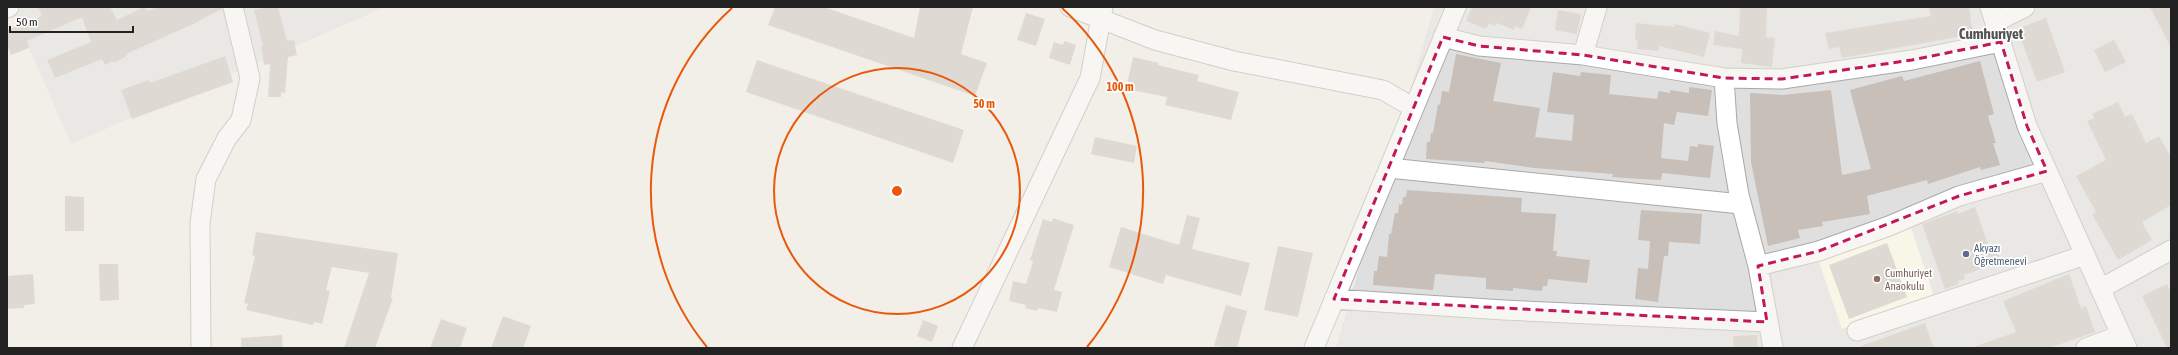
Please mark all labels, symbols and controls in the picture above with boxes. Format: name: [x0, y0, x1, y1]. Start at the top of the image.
scale bar: [10, 8, 133, 34]
text: 50 m: [16, 15, 38, 29]
district label: Cumhuriyet: [1959, 25, 2024, 42]
text: 100 m: [1106, 80, 1134, 94]
text: 50 m: [973, 97, 995, 111]
centre of rings: [890, 184, 904, 198]
place label: Akyazı Öğretmenevi: [1974, 242, 2027, 267]
marker: Akyazı Öğretmenevi: [1961, 249, 1971, 259]
place label: Cumhuriyet Anaokulu: [1885, 267, 1932, 292]
marker: Cumhuriyet Anaokulu: [1872, 274, 1882, 284]

